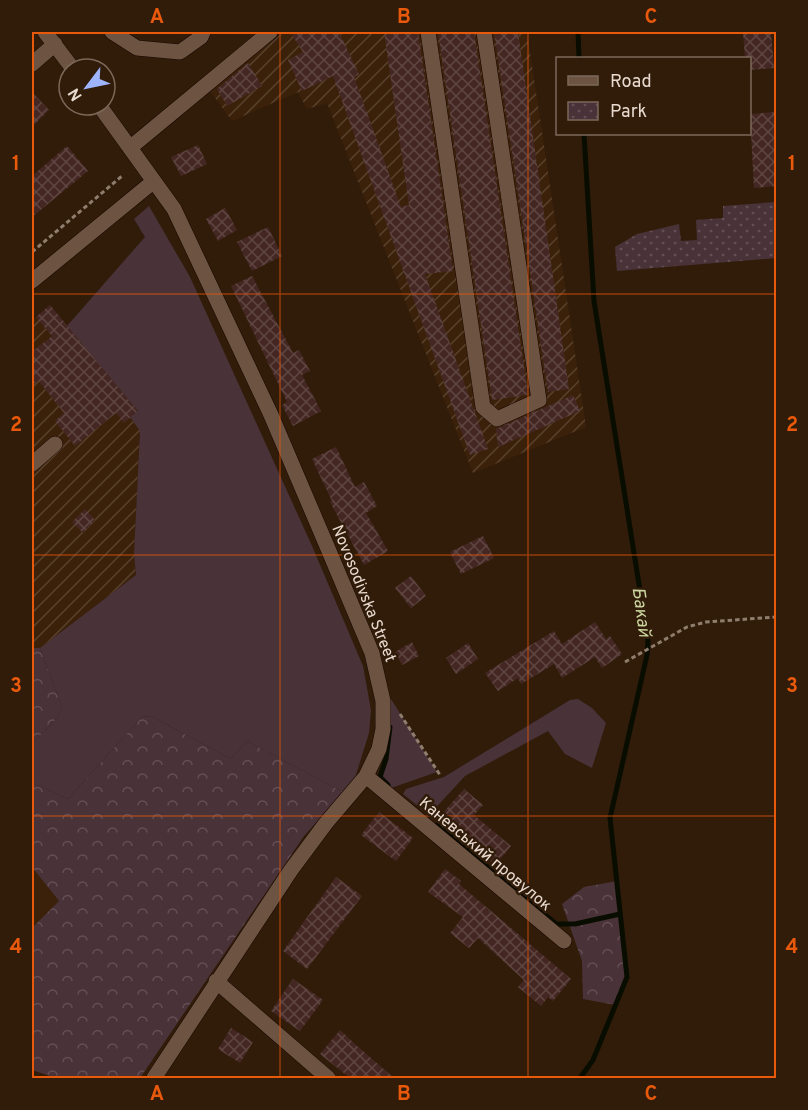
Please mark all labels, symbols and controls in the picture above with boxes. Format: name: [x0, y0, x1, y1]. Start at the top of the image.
text: A: [150, 5, 164, 31]
text: B: [397, 5, 411, 31]
text: C: [645, 5, 657, 31]
north arrow: [57, 57, 117, 117]
legend: [556, 57, 751, 135]
text: Road: [610, 71, 652, 94]
text: N: [64, 84, 88, 104]
text: Park: [610, 101, 647, 124]
text: 1: [12, 152, 20, 178]
text: 1: [788, 152, 796, 178]
text: 2: [10, 413, 22, 439]
text: 2: [786, 413, 798, 439]
street label: Novosodivska Street: [326, 522, 400, 665]
water label: Бакай: [626, 586, 655, 639]
text: 3: [10, 674, 22, 700]
text: 3: [786, 674, 798, 700]
street label: Каневський провулок: [414, 793, 555, 916]
text: 4: [10, 935, 22, 961]
text: 4: [786, 935, 798, 961]
text: A: [150, 1082, 164, 1108]
text: B: [397, 1082, 411, 1108]
text: C: [645, 1082, 657, 1108]

